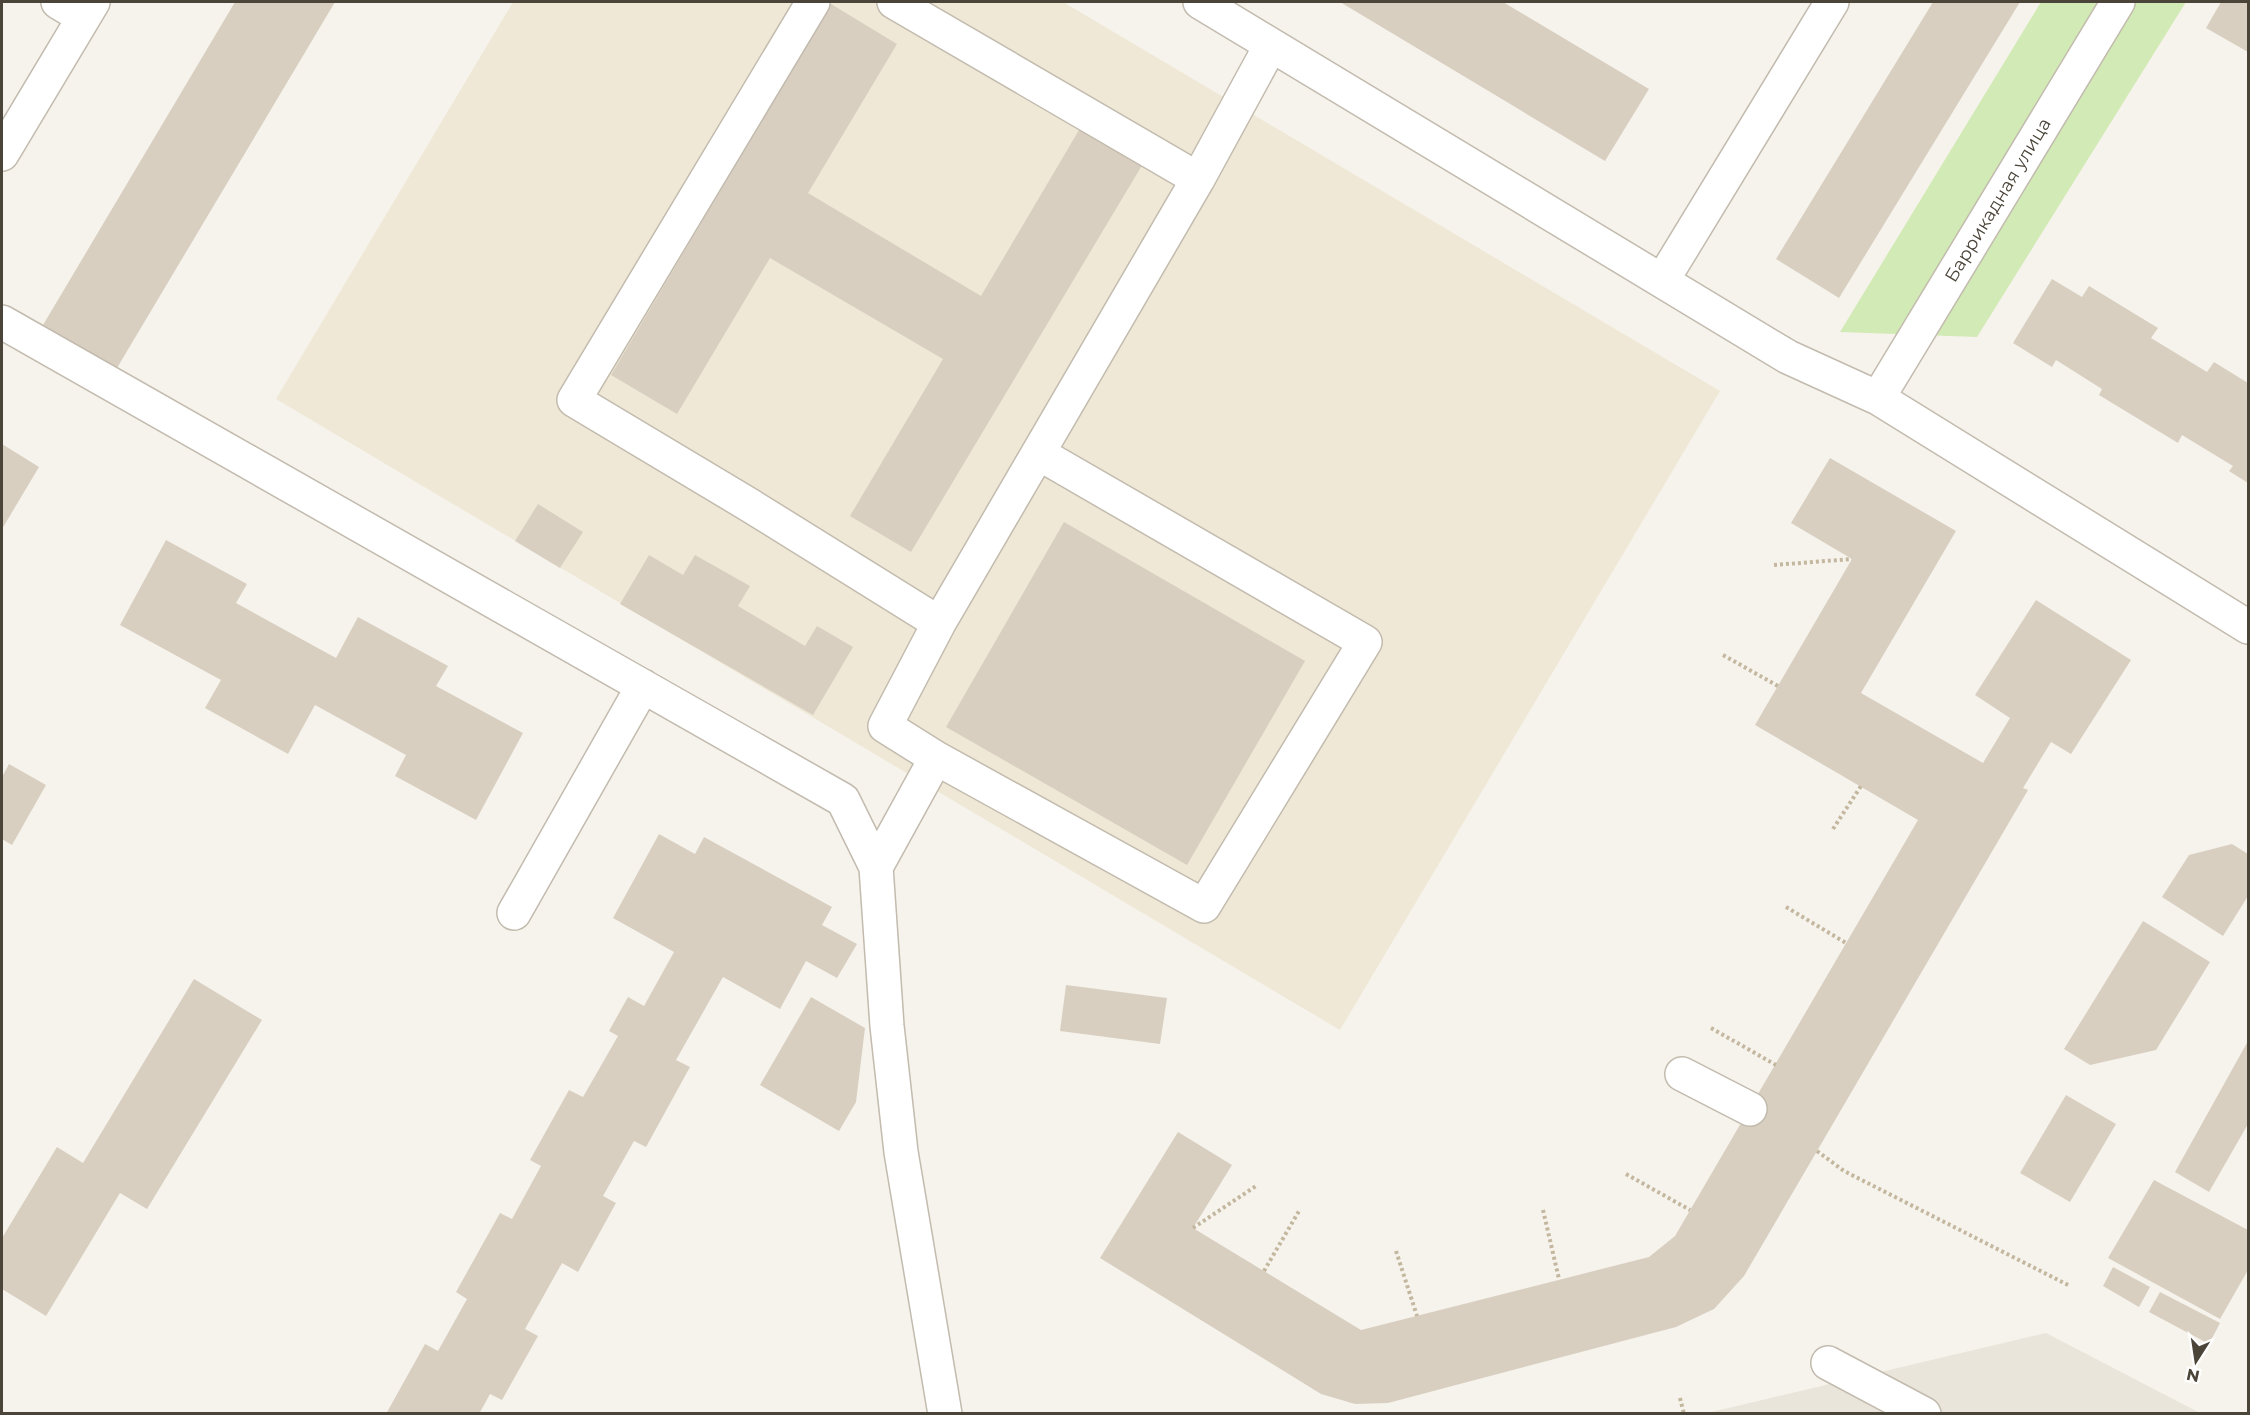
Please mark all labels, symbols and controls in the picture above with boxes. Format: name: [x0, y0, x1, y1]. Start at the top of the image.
street label: Баррикадная улица: [1940, 114, 2056, 286]
north arrow: [2166, 1331, 2226, 1391]
text: N: [2185, 1365, 2201, 1386]

